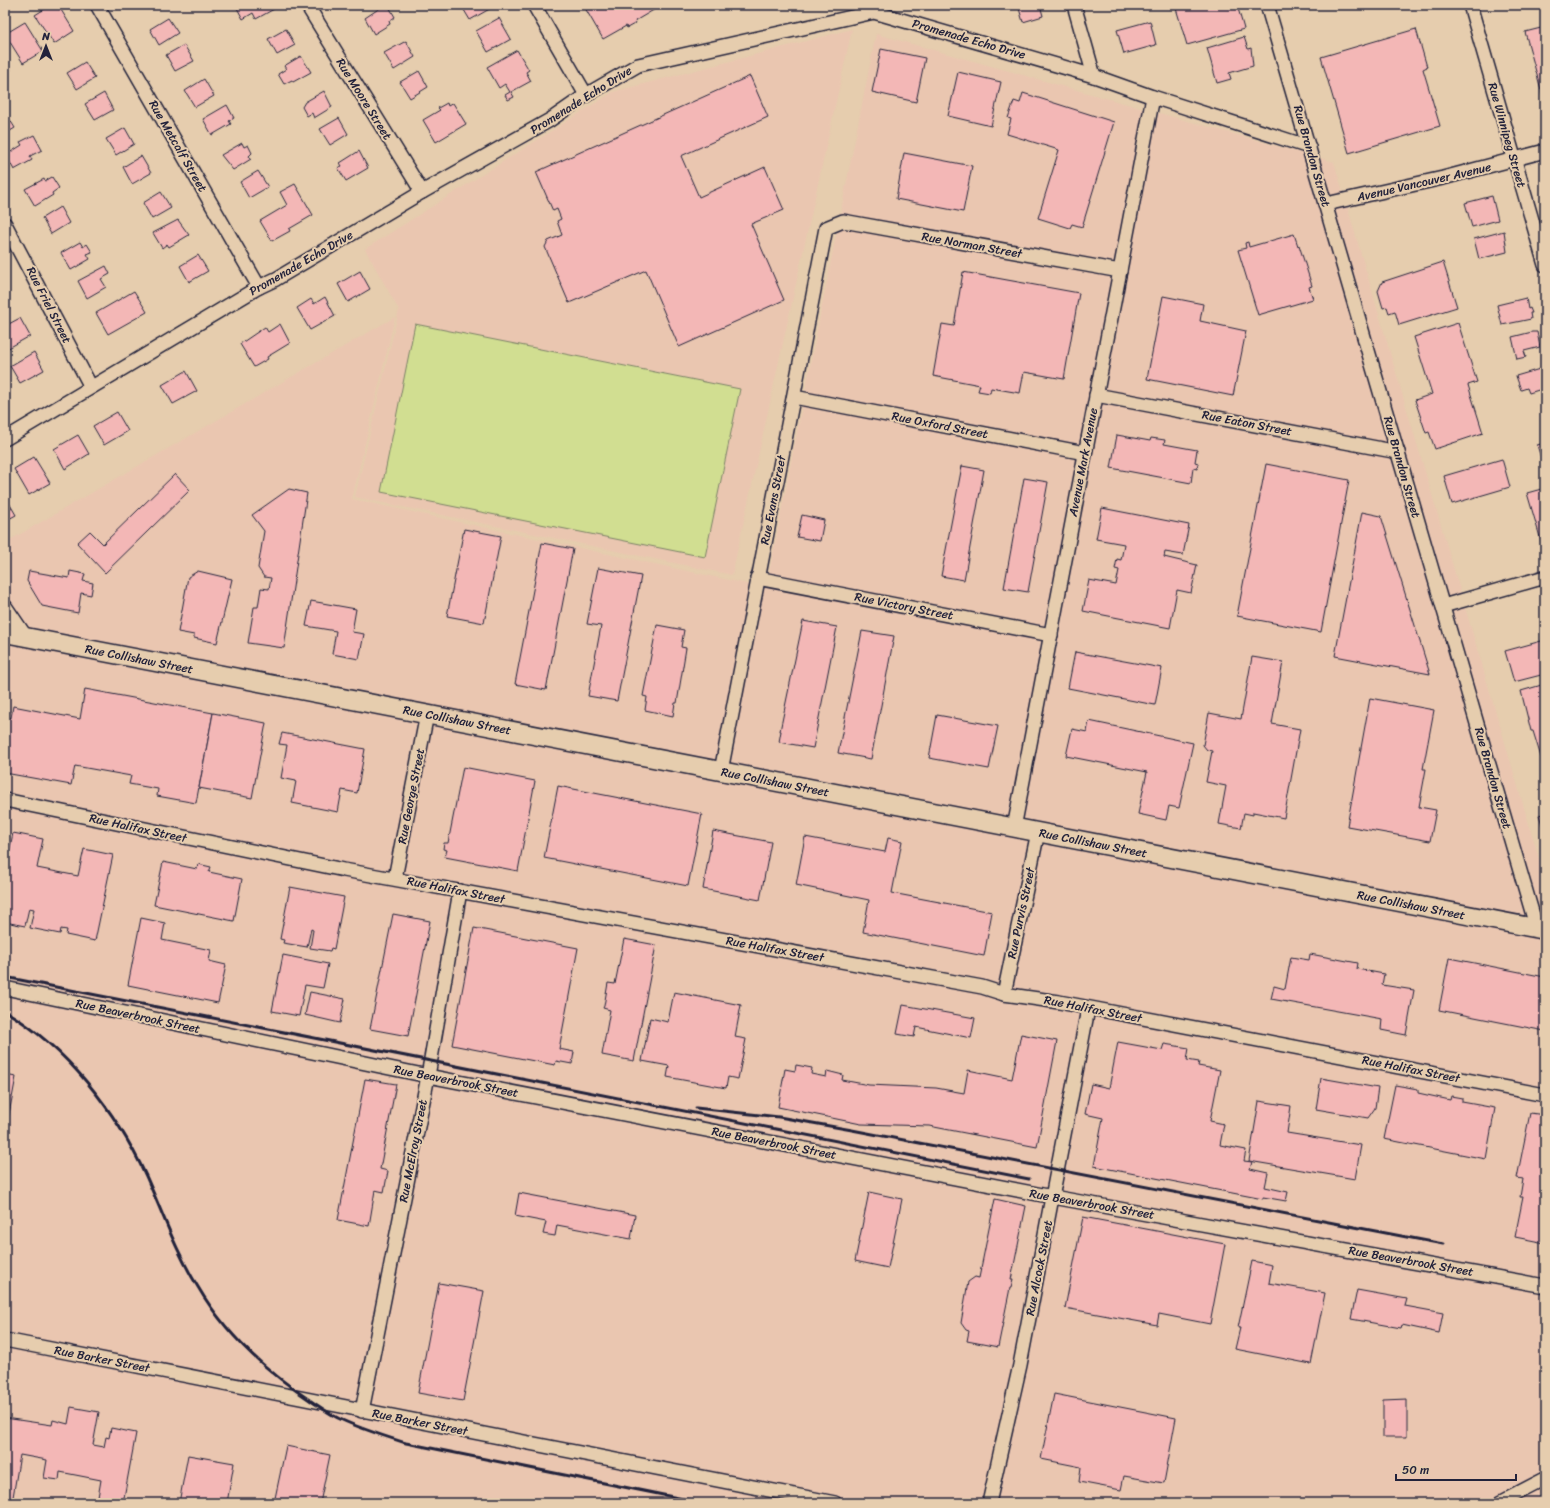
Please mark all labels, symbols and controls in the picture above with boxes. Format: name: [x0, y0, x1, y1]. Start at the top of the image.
street label: Promenade Echo Drive: [910, 12, 1028, 66]
north arrow: [26, 26, 66, 66]
text: N: [41, 27, 50, 46]
street label: Rue Moore Street: [330, 54, 398, 144]
street label: Promenade Echo Drive: [525, 60, 637, 140]
street label: Rue Winnipeg Street: [1481, 80, 1533, 190]
street label: Rue Metcalf Street: [143, 96, 213, 196]
street label: Rue Brandon Street: [1287, 102, 1337, 210]
street label: Avenue Vancouver Avenue: [1354, 156, 1493, 208]
street label: Promenade Echo Drive: [245, 224, 357, 302]
street label: Rue Norman Street: [920, 225, 1025, 265]
street label: Rue Friel Street: [20, 263, 78, 347]
street label: Rue Eaton Street: [1200, 404, 1294, 442]
street label: Rue Oxford Street: [890, 405, 990, 445]
street label: Avenue Mark Avenue: [1061, 406, 1104, 519]
street label: Rue Brandon Street: [1377, 413, 1427, 521]
street label: Rue Evans Street: [754, 452, 793, 547]
street label: Rue Victory Street: [853, 586, 955, 626]
street label: Rue Collishaw Street: [83, 638, 195, 680]
street label: Rue Collishaw Street: [401, 699, 513, 741]
street label: Rue Brandon Street: [1468, 724, 1518, 832]
street label: Rue George Street: [391, 746, 431, 846]
street label: Rue Collishaw Street: [719, 761, 831, 803]
street label: Rue Halifax Street: [87, 807, 190, 849]
street label: Rue Collishaw Street: [1037, 822, 1149, 864]
street label: Rue Purvis Street: [1001, 864, 1042, 961]
street label: Rue Halifax Street: [405, 870, 508, 910]
street label: Rue Collishaw Street: [1355, 884, 1467, 926]
street label: Rue Halifax Street: [724, 930, 827, 969]
street label: Rue Halifax Street: [1042, 989, 1145, 1029]
street label: Rue Beaverbrook Street: [74, 992, 202, 1040]
street label: Rue Halifax Street: [1360, 1049, 1463, 1089]
street label: Rue Beaverbrook Street: [392, 1058, 520, 1104]
street label: Rue McElroy Street: [392, 1098, 434, 1204]
street label: Rue Beaverbrook Street: [710, 1120, 838, 1166]
street label: Rue Beaverbrook Street: [1028, 1182, 1156, 1226]
street label: Rue Alcock Street: [1019, 1218, 1059, 1318]
street label: Rue Beaverbrook Street: [1347, 1239, 1475, 1283]
street label: Rue Barker Street: [52, 1339, 153, 1379]
street label: Rue Barker Street: [370, 1402, 471, 1442]
scale bar: [1396, 1456, 1516, 1482]
text: 50 m: [1402, 1459, 1429, 1481]

